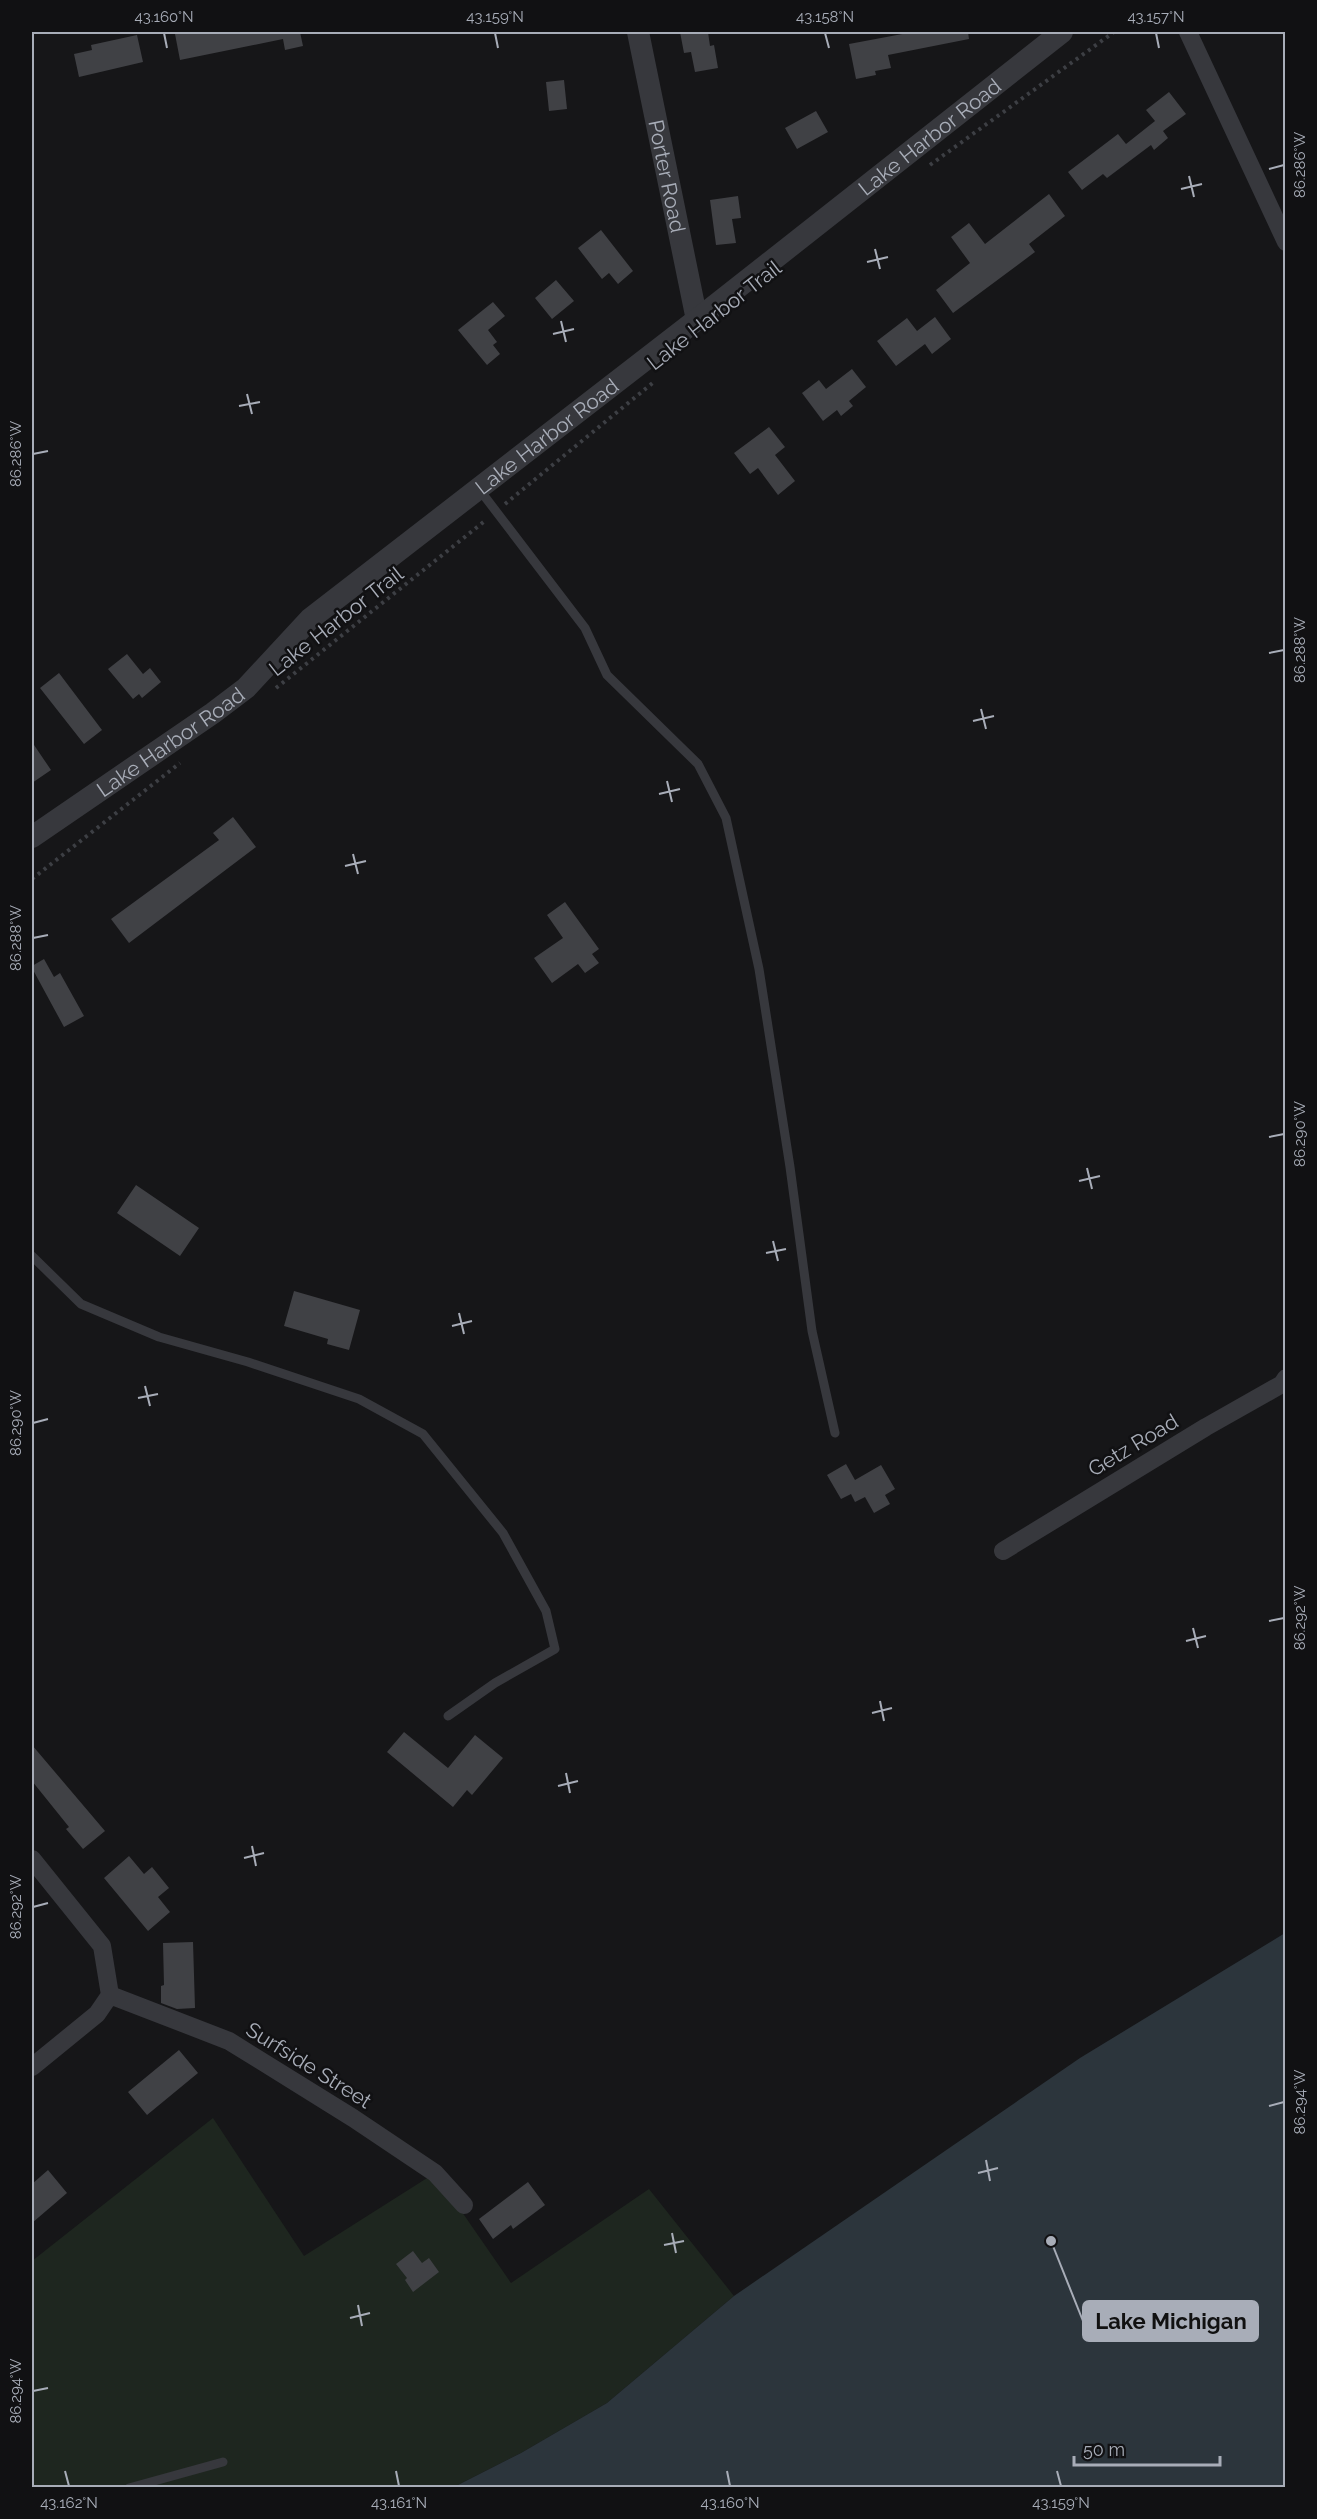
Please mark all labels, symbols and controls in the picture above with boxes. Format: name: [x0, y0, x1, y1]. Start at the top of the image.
text: 43.160°N: [135, 8, 193, 26]
text: 43.159°N: [466, 8, 524, 26]
text: 43.158°N: [796, 8, 854, 26]
text: 43.157°N: [1127, 8, 1185, 26]
street label: Lake Harbor Road: [853, 73, 1006, 200]
street label: Porter Road: [644, 117, 691, 235]
text: 86.286°W: [1291, 132, 1309, 198]
street label: Lake Harbor Trail: [642, 255, 786, 375]
street label: Lake Harbor Road: [470, 373, 623, 499]
text: 86.286°W: [7, 421, 25, 487]
street label: Lake Harbor Trail: [264, 561, 408, 681]
text: 86.288°W: [1291, 617, 1309, 683]
street label: Lake Harbor Road: [92, 681, 249, 802]
text: 86.288°W: [7, 905, 25, 971]
text: 86.290°W: [1291, 1101, 1309, 1167]
text: 86.290°W: [7, 1390, 25, 1456]
street label: Getz Road: [1084, 1408, 1182, 1482]
text: 86.292°W: [1291, 1585, 1309, 1650]
text: 86.292°W: [7, 1874, 25, 1939]
street label: Surfside Street: [242, 2016, 376, 2114]
text: 86.294°W: [1291, 2069, 1309, 2135]
callout: Lake Michigan: [1083, 2301, 1258, 2341]
text: Lake Michigan: [1095, 2308, 1247, 2334]
text: 86.294°W: [7, 2358, 25, 2424]
scale bar: [1074, 2429, 1220, 2467]
text: 50 m: [1083, 2439, 1125, 2460]
text: 43.162°N: [40, 2494, 98, 2512]
text: 43.161°N: [371, 2494, 427, 2512]
text: 43.160°N: [701, 2494, 759, 2512]
text: 43.159°N: [1032, 2494, 1090, 2512]

